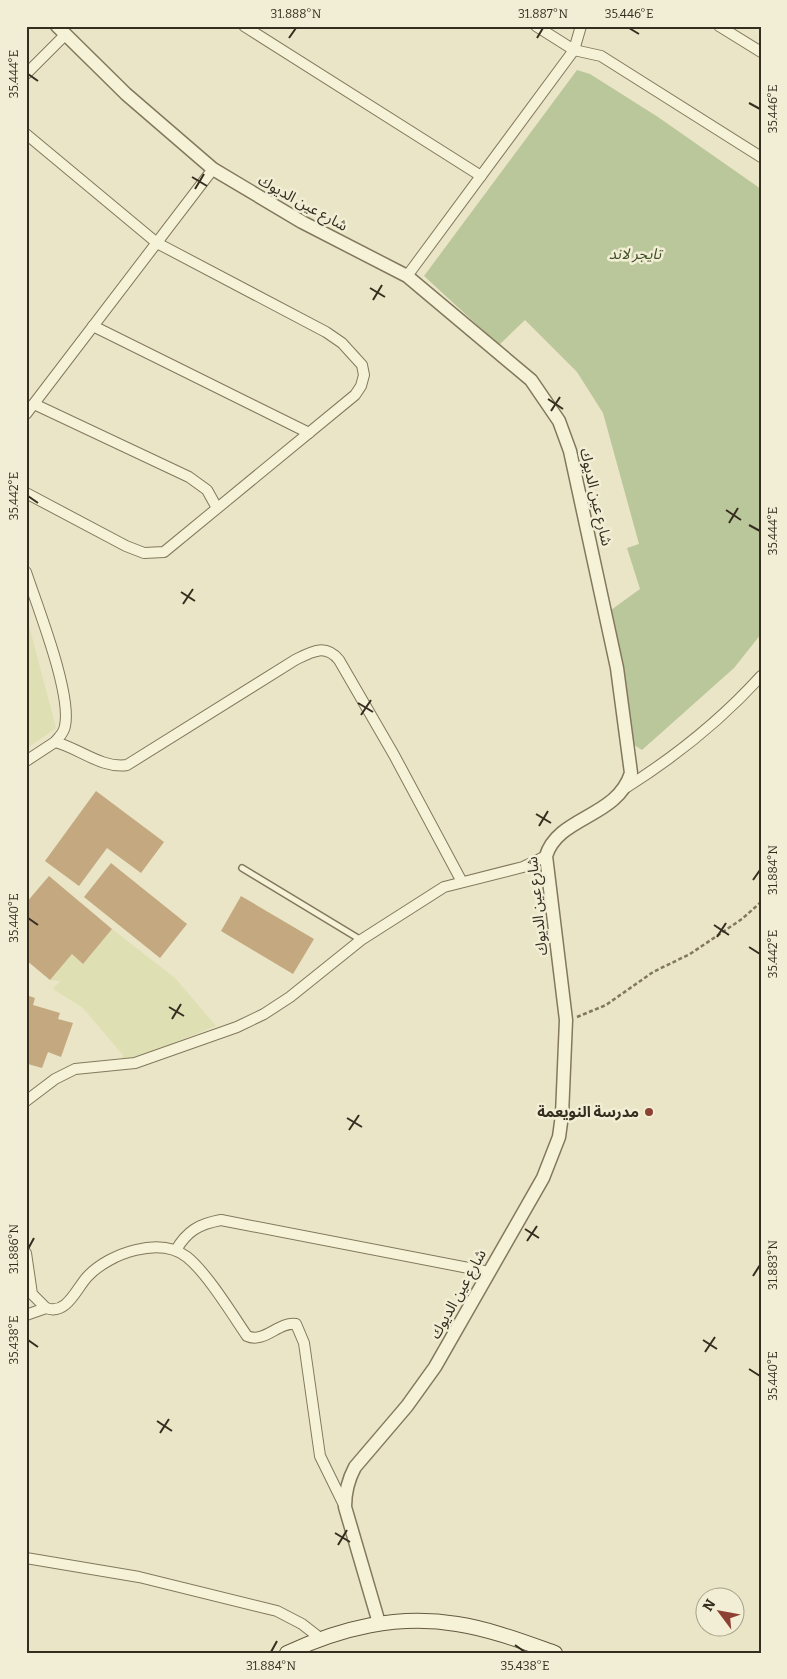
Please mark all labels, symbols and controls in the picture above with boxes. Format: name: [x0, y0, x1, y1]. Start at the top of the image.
text: 31.888°N: [271, 7, 322, 21]
text: 31.887°N: [518, 7, 568, 21]
text: 35.446°E: [605, 7, 653, 21]
text: 35.444°E: [7, 50, 21, 98]
text: 35.446°E: [766, 85, 780, 133]
street label: شارع عين الديوك: [254, 171, 351, 238]
park label: تايجر لاند: [609, 245, 664, 263]
street label: شارع عين الديوك: [573, 446, 616, 548]
text: 35.442°E: [7, 472, 21, 520]
text: 35.444°E: [766, 507, 780, 555]
text: 31.884°N: [766, 844, 780, 895]
street label: شارع عين الديوك: [523, 855, 554, 956]
text: 35.440°E: [7, 893, 21, 943]
text: 35.442°E: [766, 930, 780, 978]
place label: مدرسة النويعمة: [537, 1103, 639, 1121]
marker: مدرسة النويعمة: [643, 1106, 655, 1118]
text: 31.886°N: [7, 1223, 21, 1274]
text: 31.883°N: [766, 1239, 780, 1290]
street label: شارع عين الديوك: [426, 1246, 493, 1343]
text: 35.438°E: [7, 1315, 21, 1365]
text: 35.440°E: [766, 1351, 780, 1401]
north arrow: [694, 1586, 744, 1636]
text: N: [699, 1596, 720, 1614]
text: 31.884°N: [246, 1659, 297, 1673]
text: 35.438°E: [500, 1659, 550, 1673]

